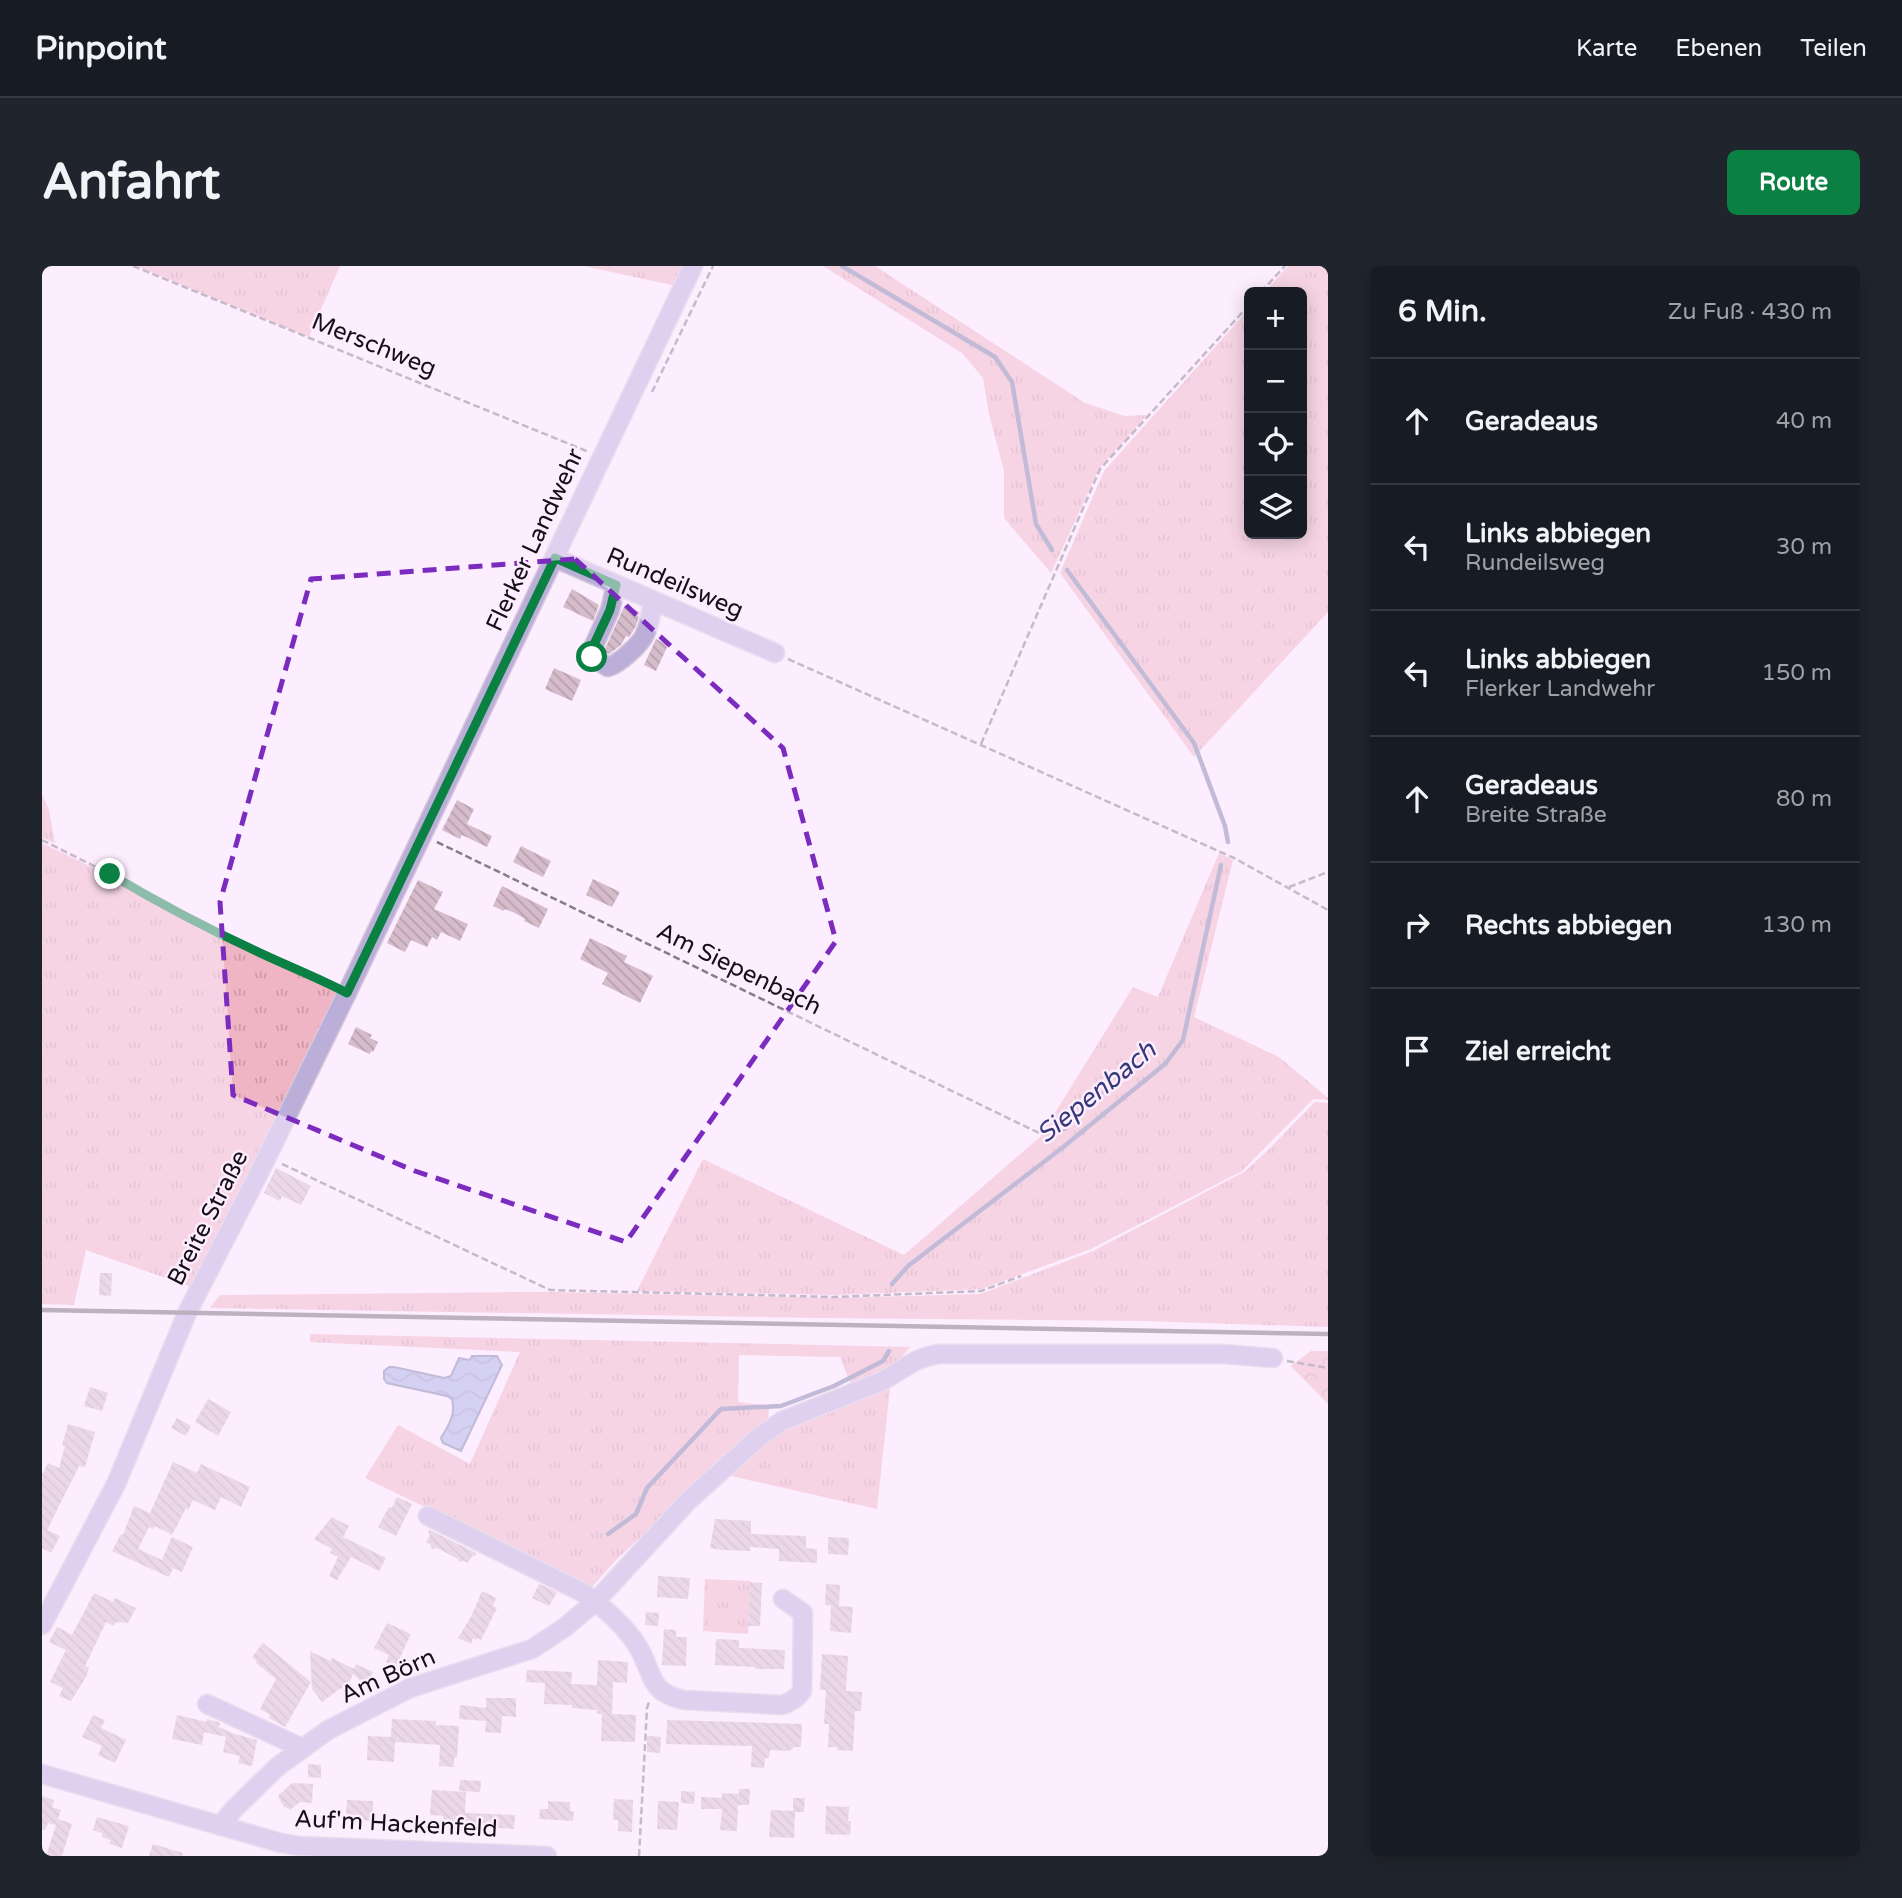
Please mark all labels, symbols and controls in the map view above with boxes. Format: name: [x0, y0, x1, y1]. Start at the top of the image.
text: Pinpoint: [35, 29, 167, 68]
text: Karte: [1576, 34, 1637, 63]
text: Ebenen: [1675, 34, 1762, 63]
text: Teilen: [1800, 34, 1867, 63]
button: Route: [1727, 150, 1860, 215]
text: Anfahrt: [42, 153, 220, 212]
map controls: [1244, 287, 1307, 539]
button: +: [1244, 287, 1307, 350]
text: 6 Min.: [1398, 293, 1487, 330]
text: Zu Fuß · 430 m: [1668, 298, 1832, 326]
street label: Merschweg: [307, 307, 441, 383]
button: −: [1244, 350, 1307, 413]
icon: ahead: [1398, 402, 1436, 440]
text: Geradeaus: [1465, 406, 1598, 437]
text: 40 m: [1776, 407, 1832, 435]
button: locate: [1244, 413, 1307, 476]
street label: Flerker Landwehr: [480, 443, 590, 636]
button: layers: [1244, 476, 1307, 539]
text: Links abbiegen: [1465, 518, 1651, 549]
icon: left: [1398, 528, 1436, 566]
text: 30 m: [1776, 533, 1832, 561]
street label: Rundeilsweg: [602, 541, 748, 625]
text: Rundeilsweg: [1465, 549, 1605, 577]
route start: [576, 641, 607, 672]
text: Links abbiegen: [1465, 644, 1651, 675]
icon: left: [1398, 654, 1436, 692]
text: 150 m: [1762, 659, 1832, 687]
text: Flerker Landwehr: [1465, 675, 1655, 703]
text: Geradeaus: [1465, 770, 1598, 801]
icon: ahead: [1398, 780, 1436, 818]
text: 80 m: [1776, 785, 1832, 813]
text: Breite Straße: [1465, 801, 1607, 829]
route end: [94, 858, 125, 889]
icon: right: [1398, 906, 1436, 944]
text: Rechts abbiegen: [1465, 910, 1672, 941]
text: 130 m: [1762, 911, 1832, 939]
street label: Am Siepenbach: [652, 917, 826, 1021]
icon: arrive: [1398, 1032, 1436, 1070]
water label: Siepenbach: [1030, 1034, 1163, 1150]
text: Ziel erreicht: [1465, 1036, 1611, 1067]
street label: Breite Straße: [161, 1145, 255, 1291]
street label: Am Börn: [336, 1642, 440, 1710]
street label: Auf'm Hackenfeld: [294, 1804, 498, 1844]

